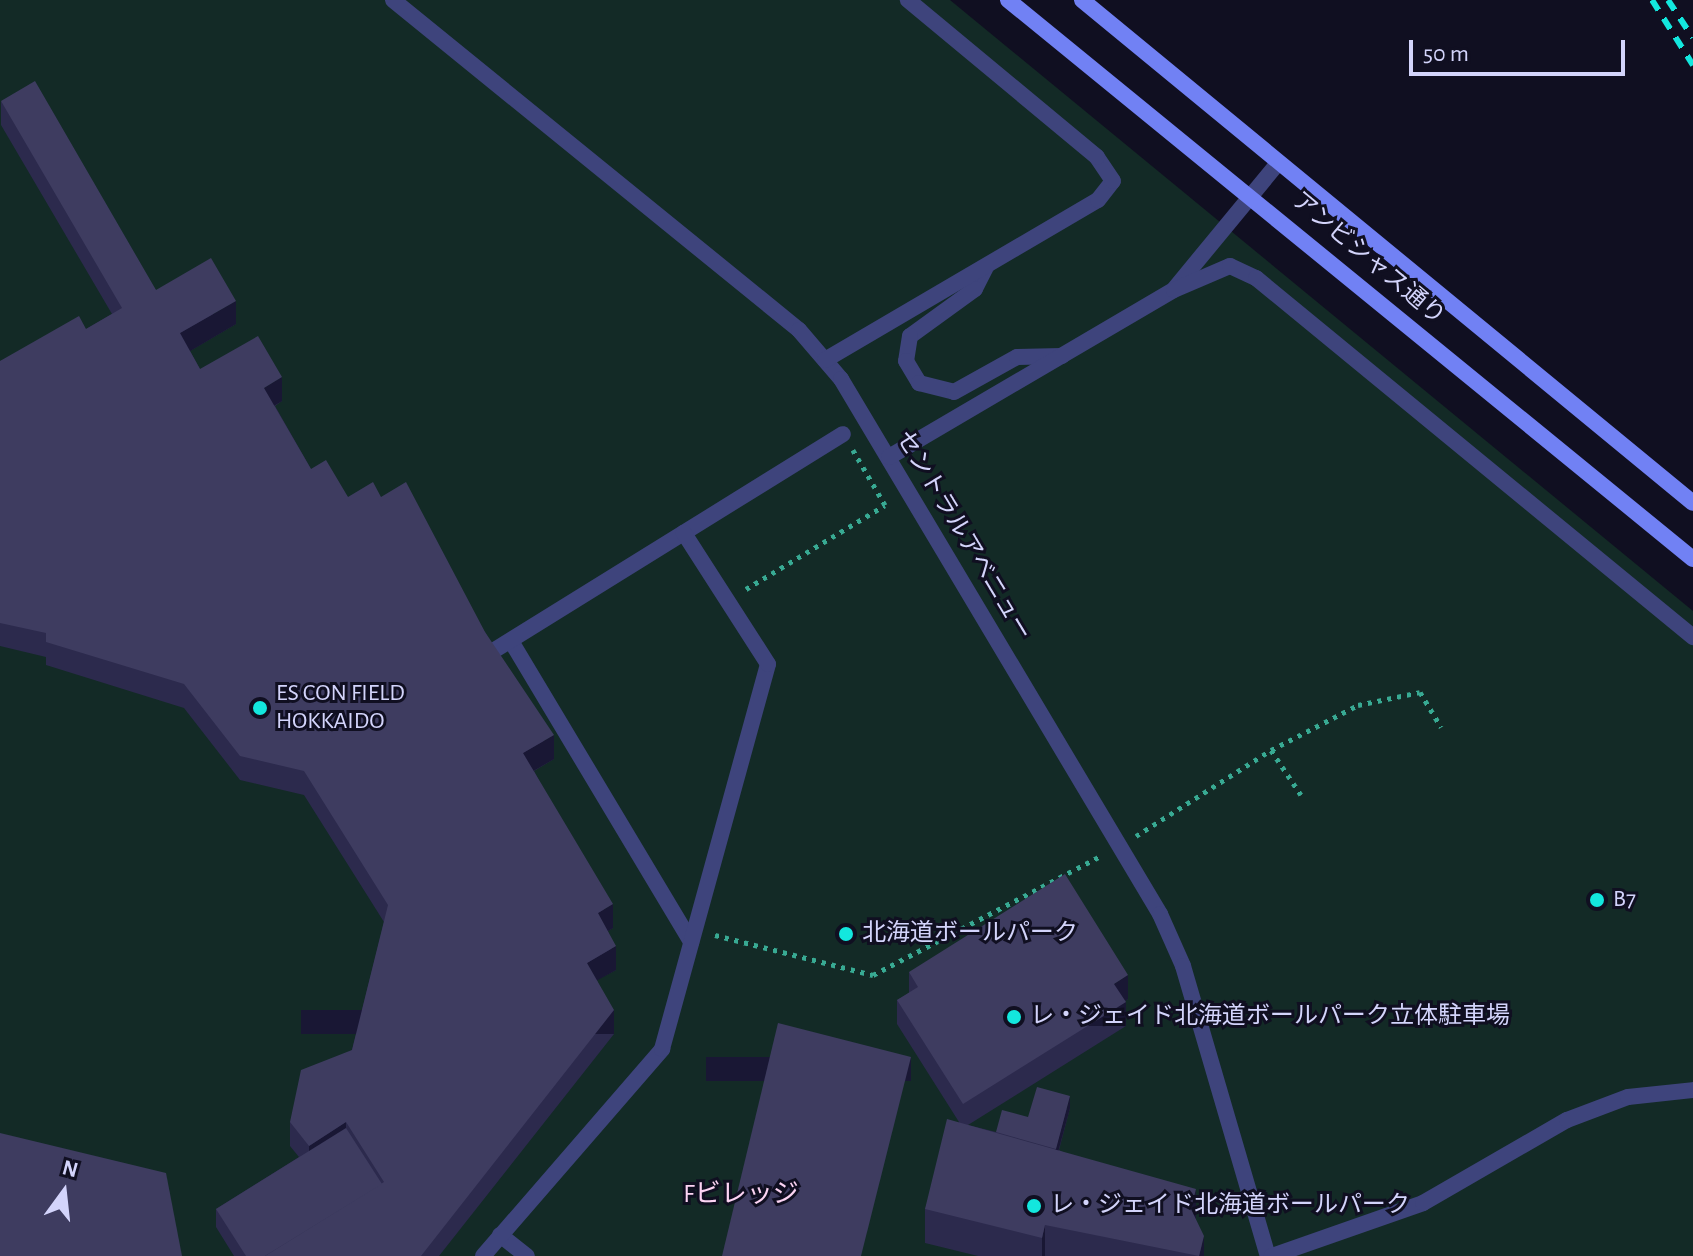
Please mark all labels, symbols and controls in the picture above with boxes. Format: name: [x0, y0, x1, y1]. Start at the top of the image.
scale bar: [1413, 24, 1629, 74]
text: 50 m: [1423, 42, 1469, 66]
street label: アンビシャス通り: [1285, 186, 1451, 332]
street label: セントラルアベニュー: [889, 426, 1037, 646]
place label: ES CON FIELD HOKKAIDO: [276, 680, 405, 736]
marker: ES CON FIELD HOKKAIDO: [251, 699, 269, 717]
place label: B7: [1613, 886, 1636, 914]
marker: B7: [1588, 891, 1606, 909]
place label: 北海道ボールパーク: [862, 920, 1078, 948]
marker: 北海道ボールパーク: [837, 925, 855, 943]
place label: レ・ジェイド北海道ボールパーク立体駐車場: [1030, 1003, 1510, 1031]
marker: レ・ジェイド北海道ボールパーク立体駐車場: [1005, 1008, 1023, 1026]
north arrow: [24, 1152, 104, 1232]
text: N: [60, 1156, 80, 1181]
district label: Fビレッジ: [683, 1179, 799, 1211]
place label: レ・ジェイド北海道ボールパーク: [1050, 1192, 1410, 1220]
marker: レ・ジェイド北海道ボールパーク: [1025, 1197, 1043, 1215]

